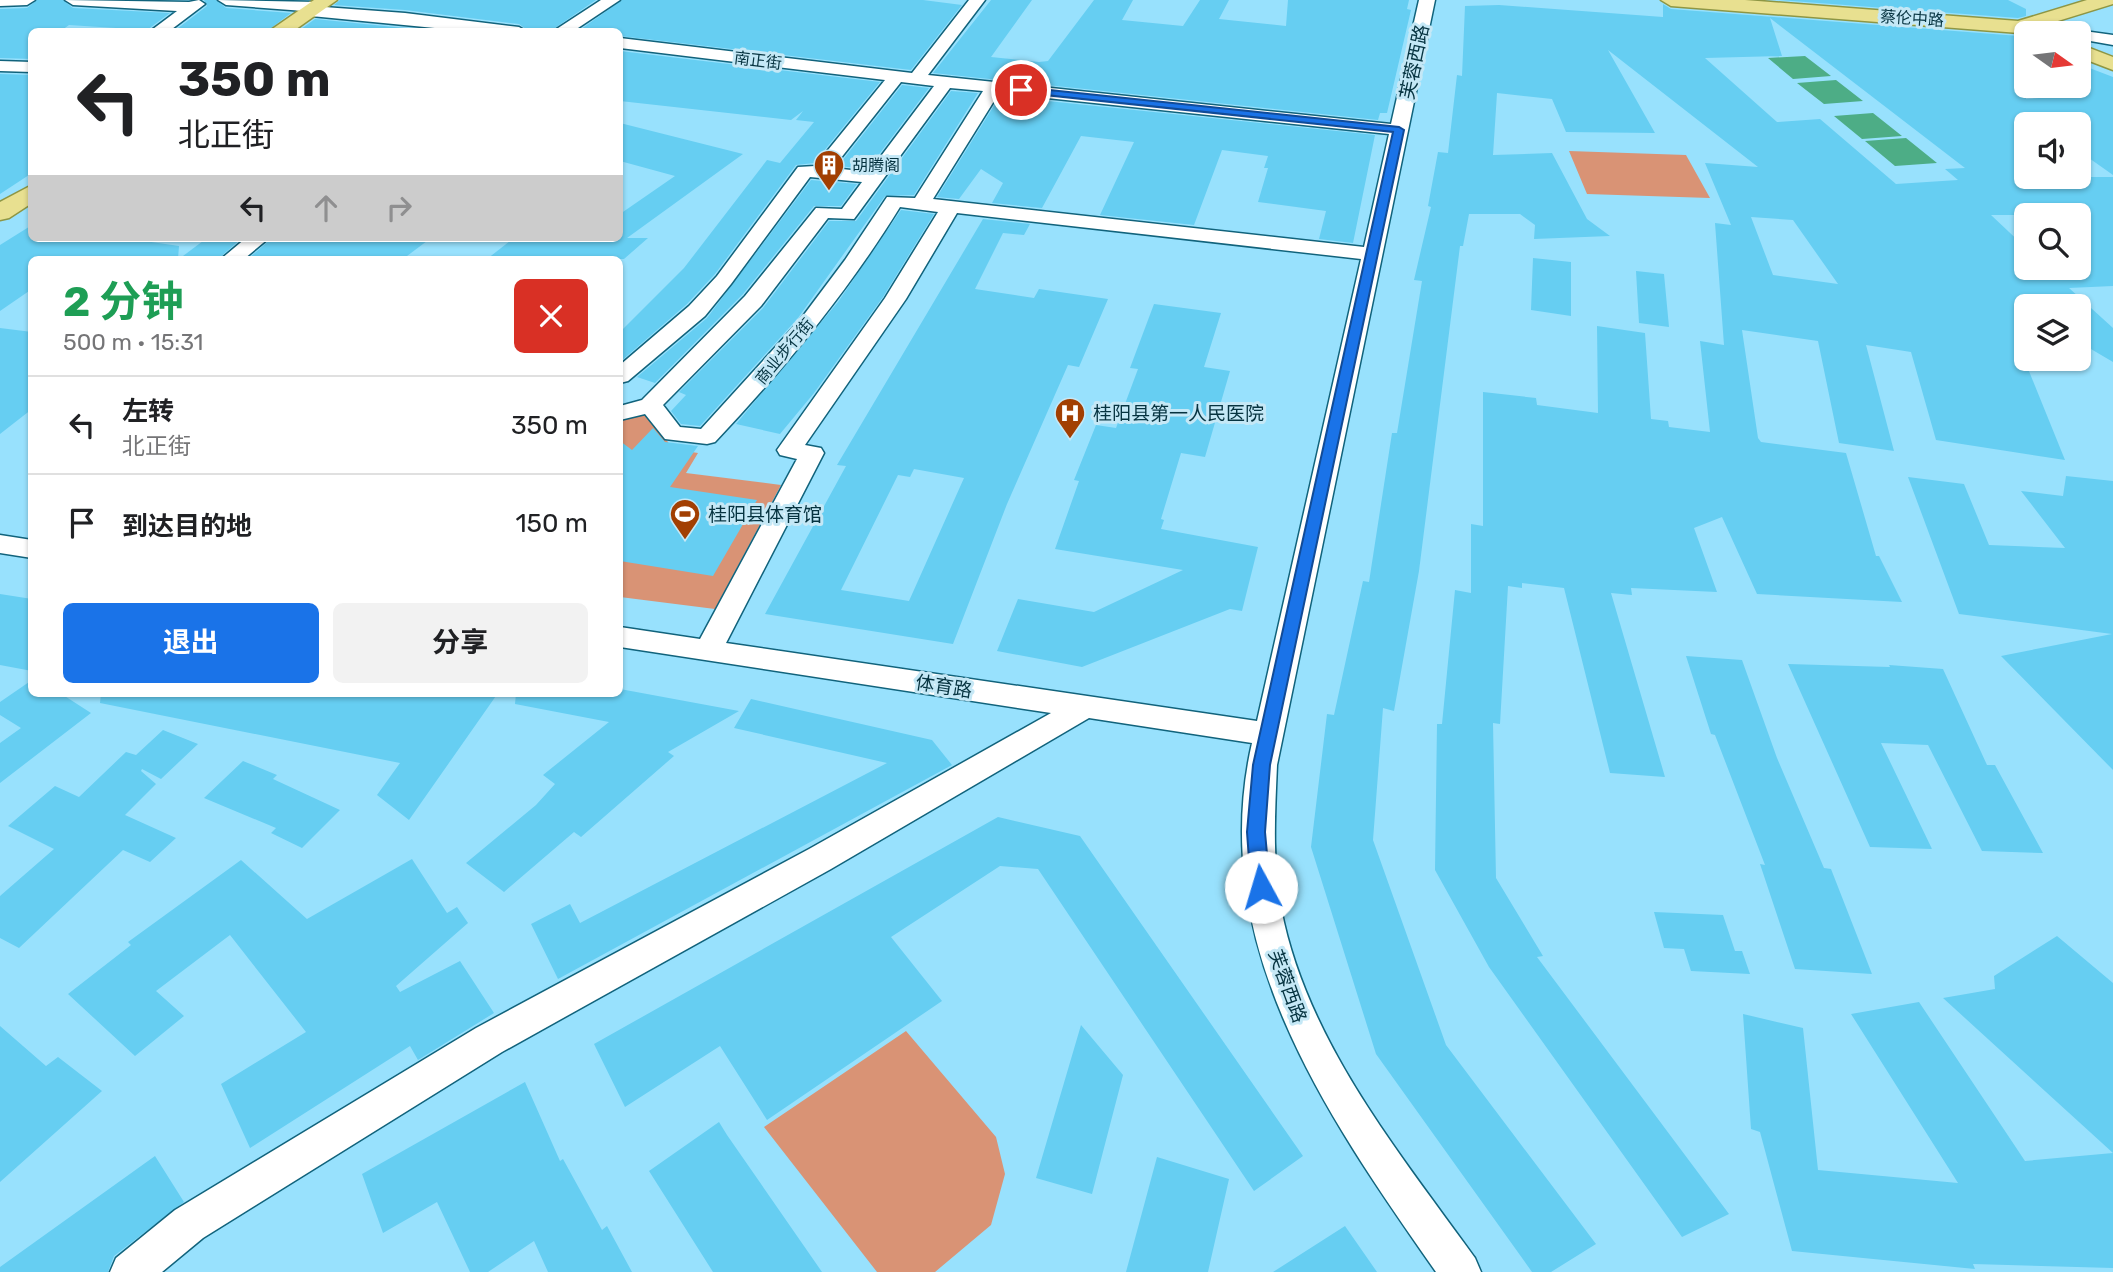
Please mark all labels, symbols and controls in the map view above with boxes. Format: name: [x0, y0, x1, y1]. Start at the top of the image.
street label: 蔡伦中路: [1879, 7, 1945, 30]
north arrow: [2014, 21, 2091, 98]
map controls: [2014, 21, 2091, 371]
street label: 芙蓉西路: [1395, 23, 1434, 102]
street label: 南正街: [733, 48, 783, 73]
text: 350 m: [178, 50, 331, 108]
icon: left: [63, 56, 154, 147]
pin: [991, 60, 1051, 120]
icon: arrive: [1002, 71, 1040, 109]
button: sound: [2014, 112, 2091, 189]
text: 北正街: [178, 116, 274, 154]
building icon: 胡腾阁: [812, 148, 846, 192]
place label: 胡腾阁: [852, 156, 900, 175]
icon: left: [234, 189, 272, 227]
icon: ahead: [307, 189, 345, 227]
icon: right: [380, 189, 418, 227]
button: search: [2014, 203, 2091, 280]
text: 2 分钟: [63, 277, 183, 327]
button: close: [514, 279, 588, 353]
button: layers: [2014, 294, 2091, 371]
street label: 商业步行街: [751, 315, 817, 388]
text: 500 m · 15:31: [63, 328, 203, 356]
text: 左转: [122, 396, 174, 427]
hospital icon: 桂阳县第一人民医院: [1053, 396, 1087, 440]
place label: 桂阳县第一人民医院: [1093, 402, 1264, 425]
icon: left: [63, 406, 101, 444]
text: 350 m: [511, 410, 588, 441]
text: 北正街: [122, 432, 191, 460]
sports icon: 桂阳县体育馆: [668, 497, 702, 541]
place label: 桂阳县体育馆: [708, 503, 822, 526]
icon: arrive: [63, 504, 101, 542]
text: 150 m: [515, 508, 588, 539]
text: 到达目的地: [122, 511, 252, 542]
button: 退出: [63, 603, 319, 683]
button: 分享: [333, 603, 588, 683]
street label: 体育路: [914, 671, 974, 702]
position arrow: [1224, 850, 1298, 924]
street label: 芙蓉西路: [1264, 947, 1311, 1026]

